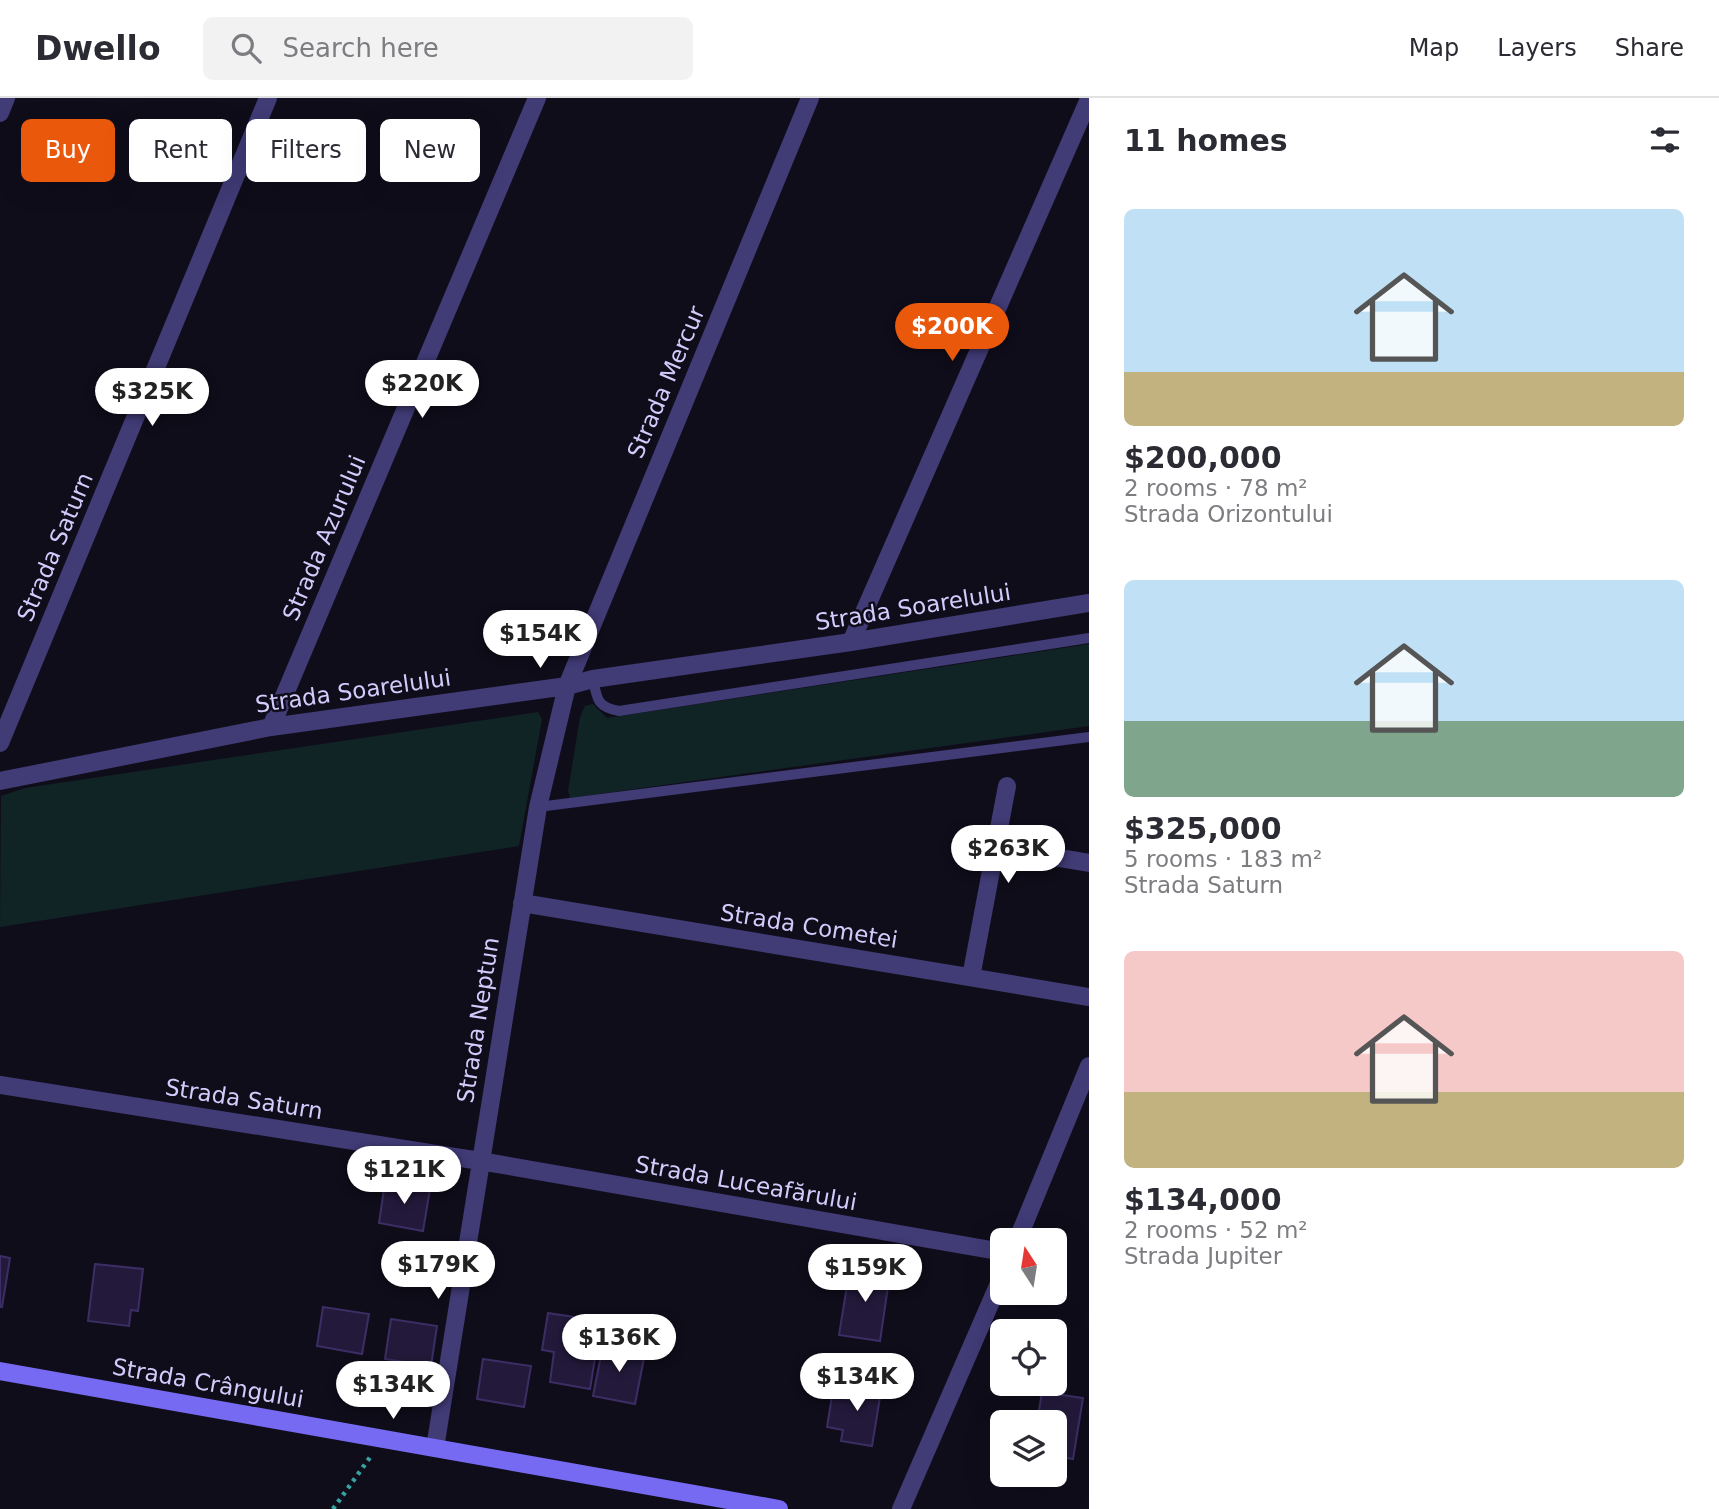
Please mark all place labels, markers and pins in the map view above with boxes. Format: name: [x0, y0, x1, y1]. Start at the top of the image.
pin: $200K: [903, 303, 1001, 363]
pin: $220K: [373, 360, 471, 420]
pin: $325K: [103, 368, 201, 428]
pin: $154K: [491, 610, 589, 670]
pin: $263K: [959, 826, 1057, 885]
pin: $121K: [355, 1146, 453, 1206]
pin: $179K: [389, 1242, 487, 1301]
pin: $159K: [816, 1244, 914, 1304]
pin: $136K: [570, 1314, 668, 1374]
pin: $134K: [808, 1354, 906, 1413]
pin: $134K: [344, 1362, 442, 1421]

